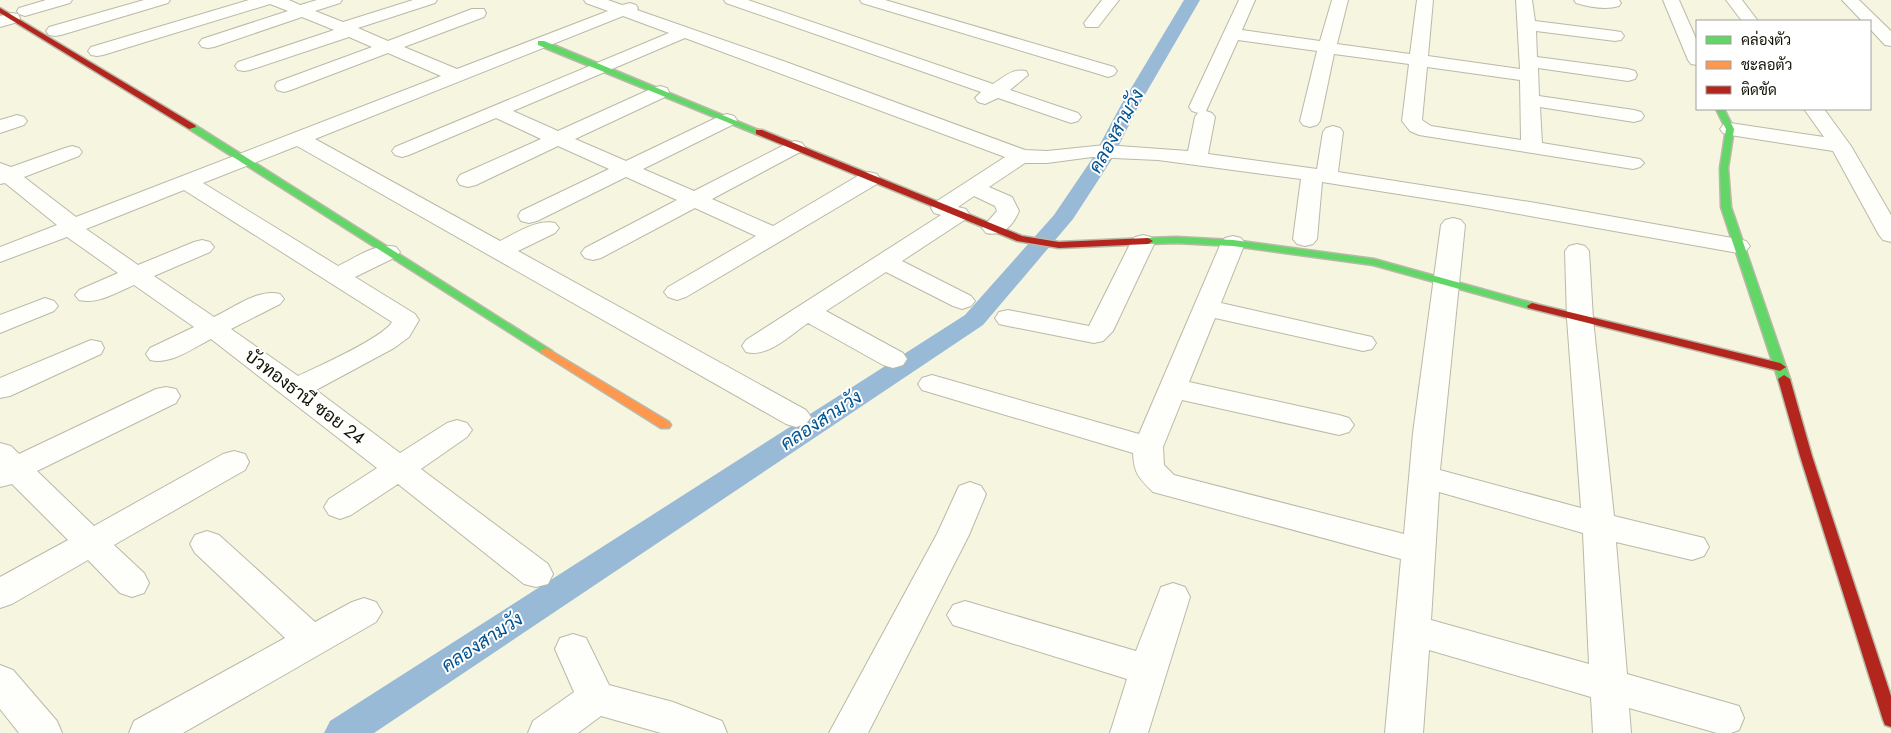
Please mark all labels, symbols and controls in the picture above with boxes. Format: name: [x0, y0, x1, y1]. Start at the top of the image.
legend: [1696, 20, 1871, 110]
text: คล่องตัว: [1741, 29, 1791, 51]
text: ชะลอตัว: [1741, 54, 1792, 76]
text: ติดขัด: [1741, 79, 1777, 101]
water label: คลองสามวัง: [1082, 84, 1150, 178]
street label: บัวทองธานี ซอย 24: [239, 343, 371, 451]
water label: คลองสามวัง: [775, 383, 867, 457]
water label: คลองสามวัง: [436, 605, 528, 679]

